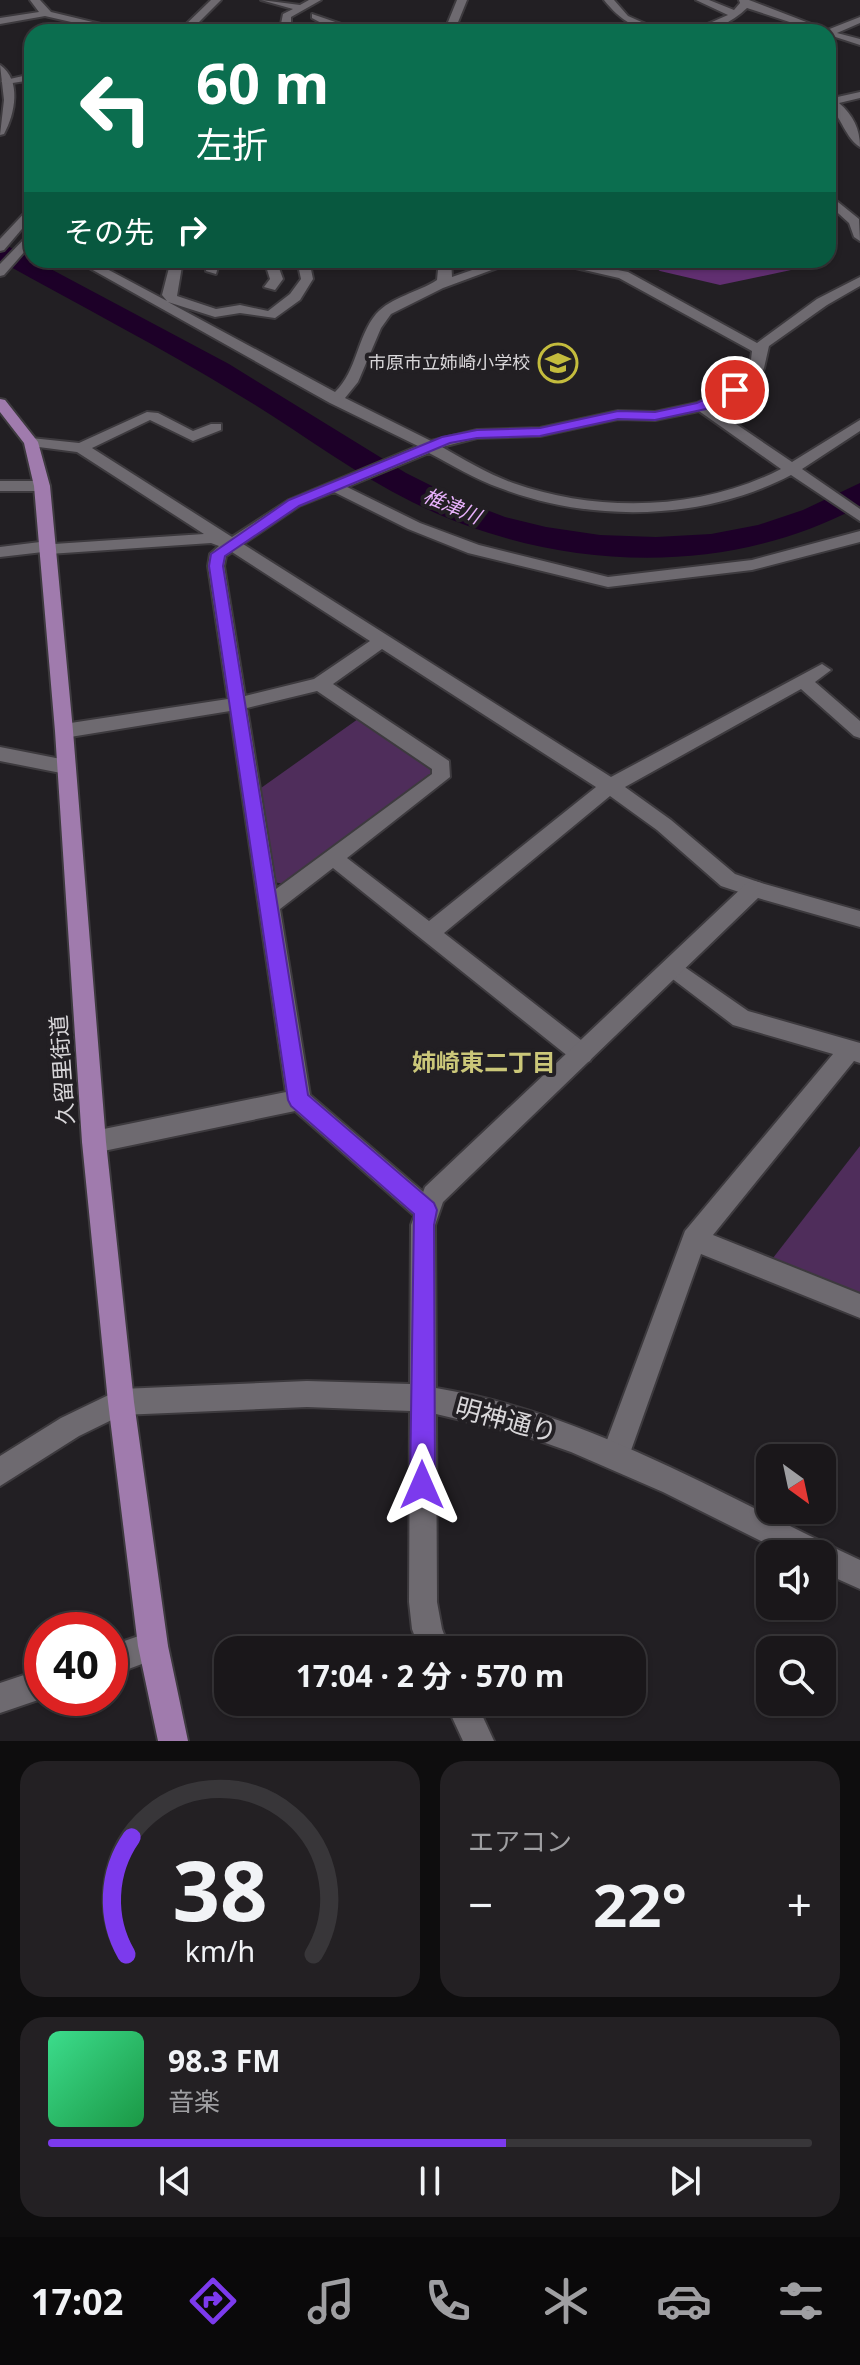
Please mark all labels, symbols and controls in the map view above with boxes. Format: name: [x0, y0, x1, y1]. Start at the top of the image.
text: 60 m: [196, 44, 329, 120]
icon: left: [64, 56, 168, 160]
text: 左折: [196, 120, 268, 169]
icon: right: [170, 208, 214, 252]
text: その先: [64, 211, 154, 252]
school or university icon: 市原市立姉崎小学校: [537, 342, 579, 384]
place label: 市原市立姉崎小学校: [368, 350, 530, 374]
pin: [701, 356, 769, 424]
icon: arrive: [713, 368, 757, 412]
water label: 椎津川: [419, 481, 487, 530]
street label: 久留里街道: [42, 1014, 80, 1126]
district label: 姉崎東二丁目: [412, 1045, 556, 1078]
street label: 明神通り: [451, 1388, 561, 1450]
position arrow: [380, 1443, 464, 1527]
north arrow: [756, 1444, 836, 1524]
map controls: [756, 1444, 836, 1716]
button: sound: [756, 1540, 836, 1620]
speed limit sign: 40: [24, 1612, 128, 1716]
button: search: [756, 1636, 836, 1716]
text: 17:04 · 2 分 · 570 m: [296, 1655, 564, 1696]
text: エアコン: [468, 1823, 572, 1859]
text: 38: [172, 1832, 268, 1945]
text: 22°: [593, 1863, 687, 1945]
text: −: [468, 1874, 493, 1934]
text: +: [787, 1874, 812, 1934]
text: km/h: [185, 1931, 255, 1970]
text: 98.3 FM: [168, 2040, 280, 2081]
text: 音楽: [168, 2083, 220, 2119]
icon: previous: [153, 2159, 197, 2203]
icon: pause: [408, 2159, 452, 2203]
icon: next: [663, 2159, 707, 2203]
icon: directions: [185, 2273, 241, 2329]
icon: music: [303, 2273, 359, 2329]
icon: phone: [420, 2273, 476, 2329]
icon: climate: [538, 2273, 594, 2329]
icon: car: [656, 2273, 712, 2329]
icon: filters: [773, 2273, 829, 2329]
text: 17:02: [31, 2277, 123, 2326]

